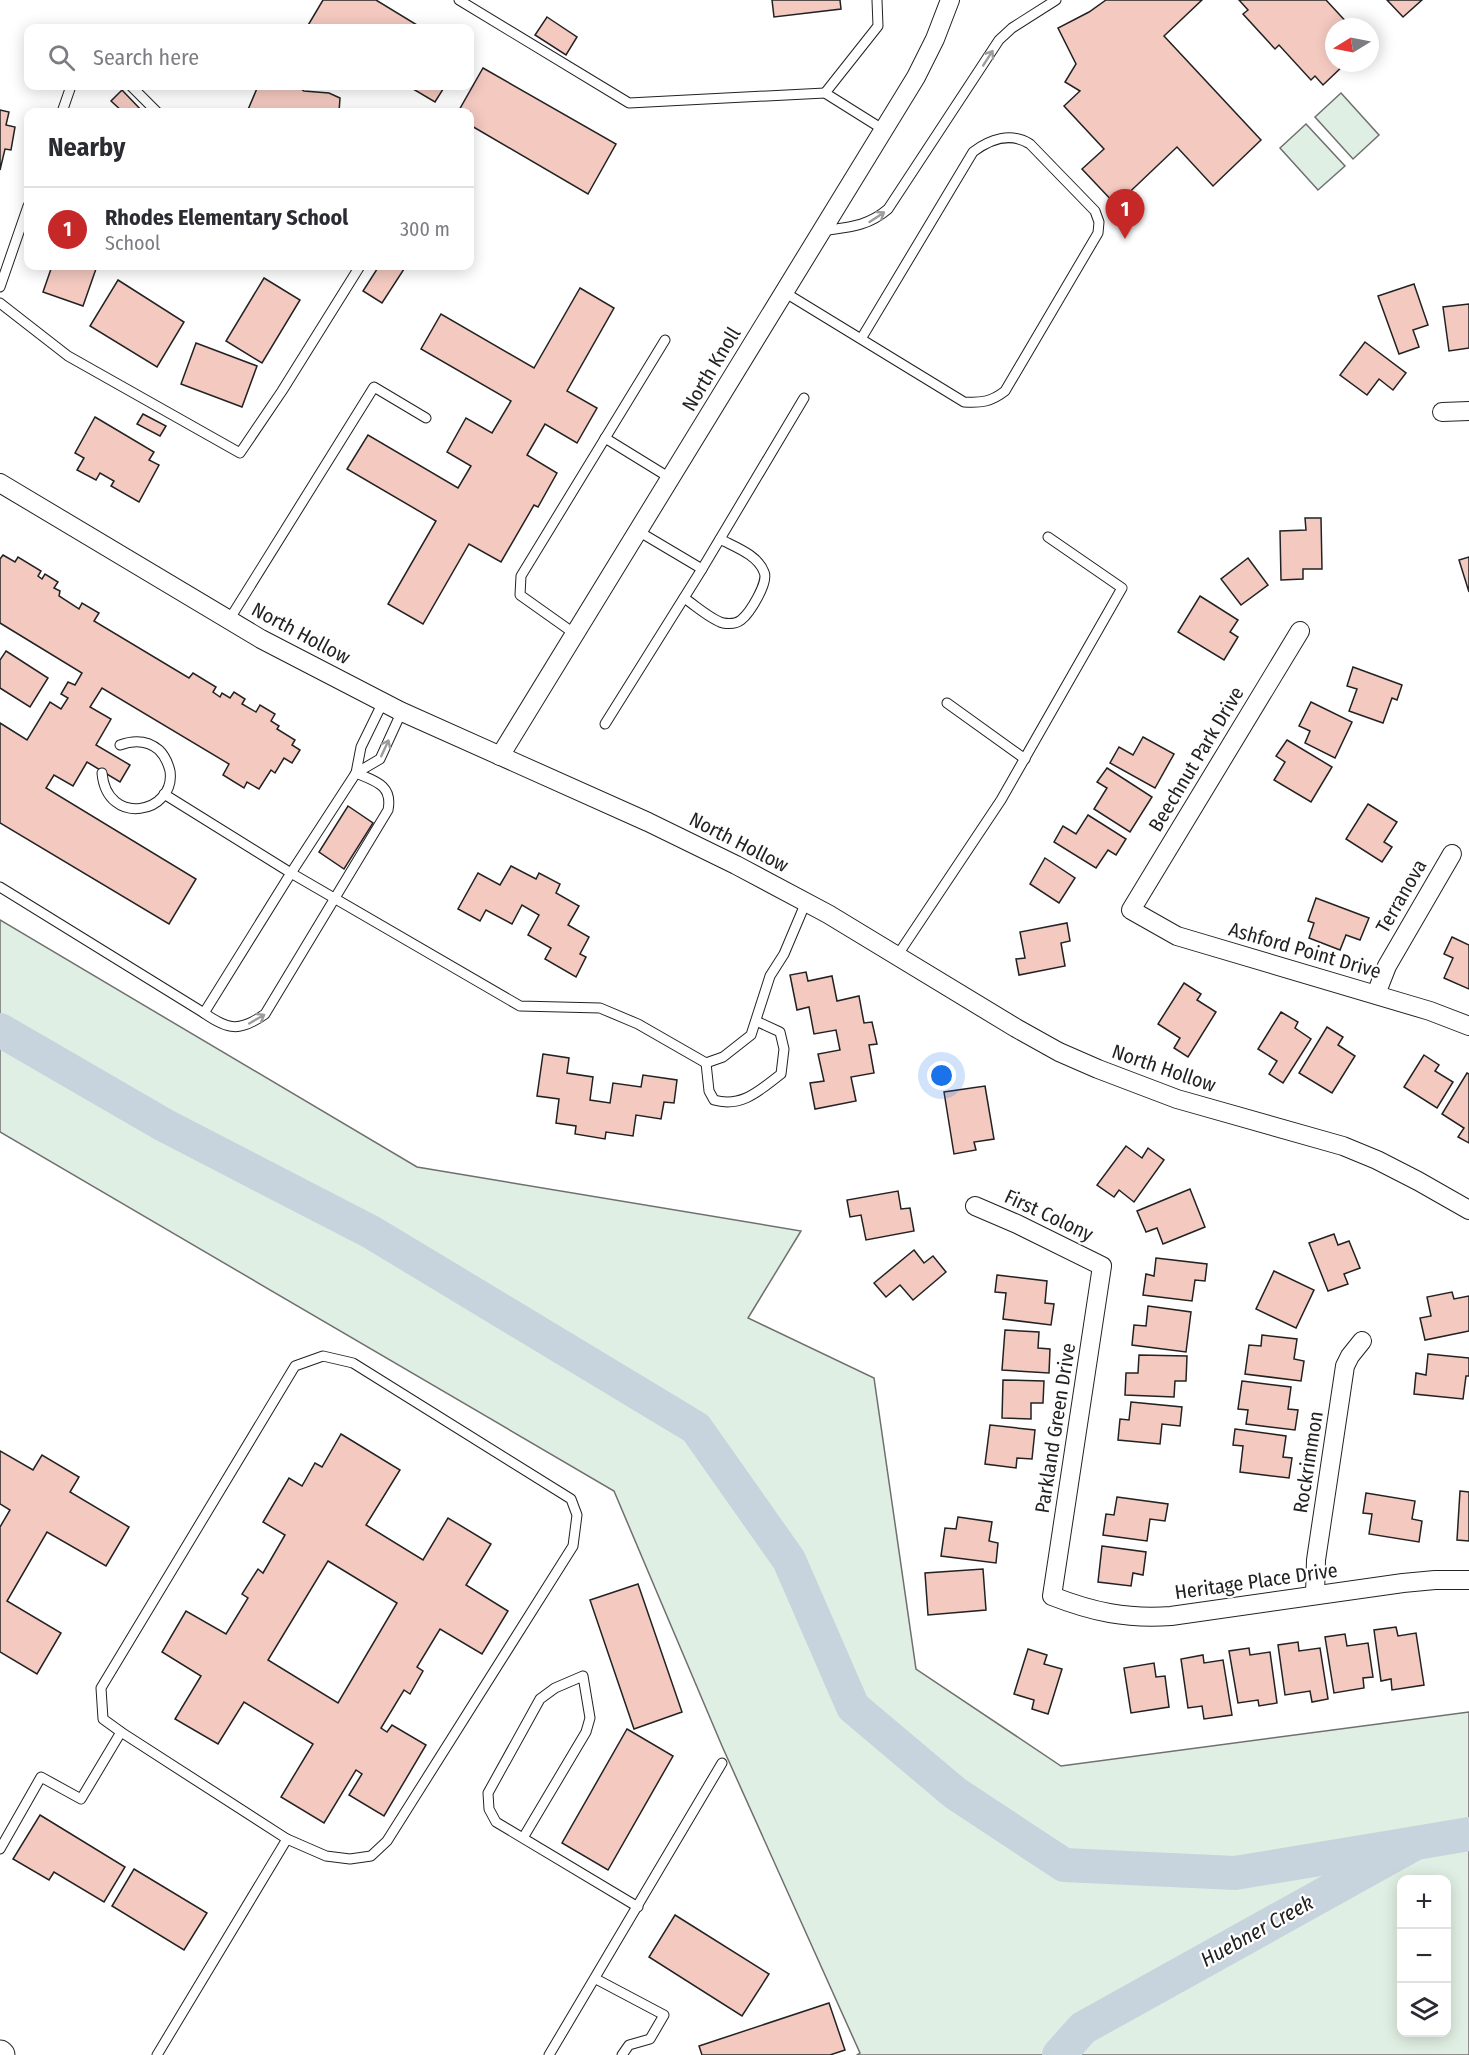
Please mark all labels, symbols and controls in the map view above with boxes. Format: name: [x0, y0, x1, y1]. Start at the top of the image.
north arrow: [1325, 18, 1379, 72]
search box: [24, 24, 474, 90]
icon: search: [45, 41, 78, 74]
text: Search here: [93, 44, 199, 71]
one-way arrow: [982, 50, 994, 67]
text: Nearby: [48, 132, 125, 163]
pin: 1: [1106, 190, 1144, 239]
text: Rhodes Elementary School: [105, 204, 348, 231]
one-way arrow: [868, 211, 885, 223]
text: 1: [63, 217, 72, 241]
text: 300 m: [400, 217, 450, 241]
text: School: [105, 231, 160, 255]
street label: North Knoll: [677, 323, 745, 415]
street label: North Hollow: [248, 597, 354, 669]
street label: Beechnut Park Drive: [1143, 682, 1249, 836]
one-way arrow: [380, 739, 392, 757]
street label: North Hollow: [685, 807, 793, 877]
street label: Terranova: [1370, 855, 1432, 937]
street label: Ashford Point Drive: [1226, 917, 1384, 983]
one-way arrow: [248, 1013, 265, 1025]
street label: North Hollow: [1109, 1039, 1219, 1097]
your location: [927, 1061, 956, 1090]
street label: First Colony: [1001, 1184, 1097, 1246]
street label: Parkland Green Drive: [1030, 1341, 1080, 1515]
street label: Rockrimmon: [1288, 1409, 1328, 1515]
street label: Heritage Place Drive: [1173, 1558, 1339, 1604]
map controls: [1397, 1875, 1451, 2037]
button: +: [1397, 1875, 1451, 1929]
water label: Huebner Creek: [1196, 1889, 1318, 1973]
button: −: [1397, 1929, 1451, 1983]
button: layers: [1397, 1983, 1451, 2037]

